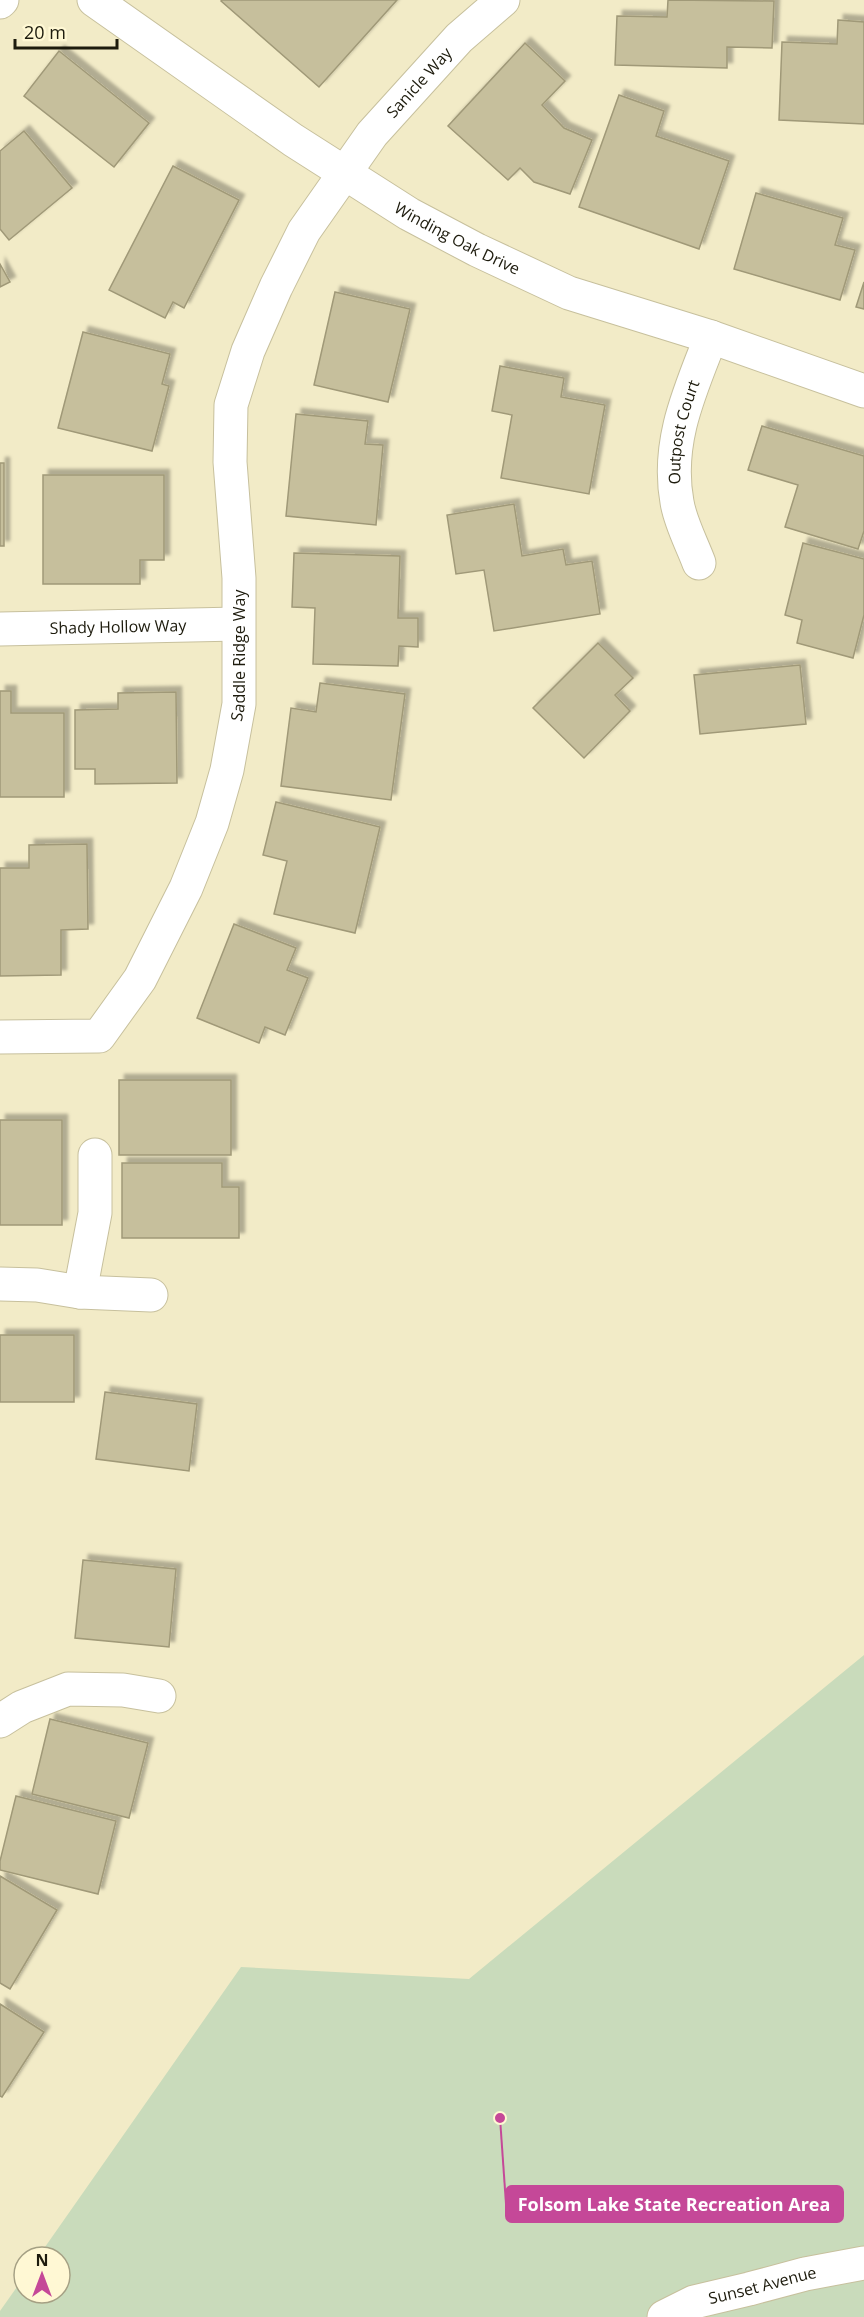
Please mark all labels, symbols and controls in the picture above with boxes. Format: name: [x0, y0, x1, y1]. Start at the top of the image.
scale bar: [15, 12, 117, 50]
text: 20 m: [24, 20, 66, 44]
street label: Sanicle Way: [381, 42, 457, 122]
street label: Winding Oak Drive: [390, 197, 524, 280]
street label: Outpost Court: [663, 376, 704, 485]
street label: Saddle Ridge Way: [225, 589, 250, 723]
street label: Shady Hollow Way: [49, 614, 188, 639]
callout: Folsom Lake State Recreation Area: [506, 2186, 843, 2222]
text: Folsom Lake State Recreation Area: [518, 2192, 830, 2216]
north arrow: [12, 2245, 72, 2305]
text: N: [35, 2249, 49, 2271]
street label: Sunset Avenue: [706, 2261, 818, 2309]

